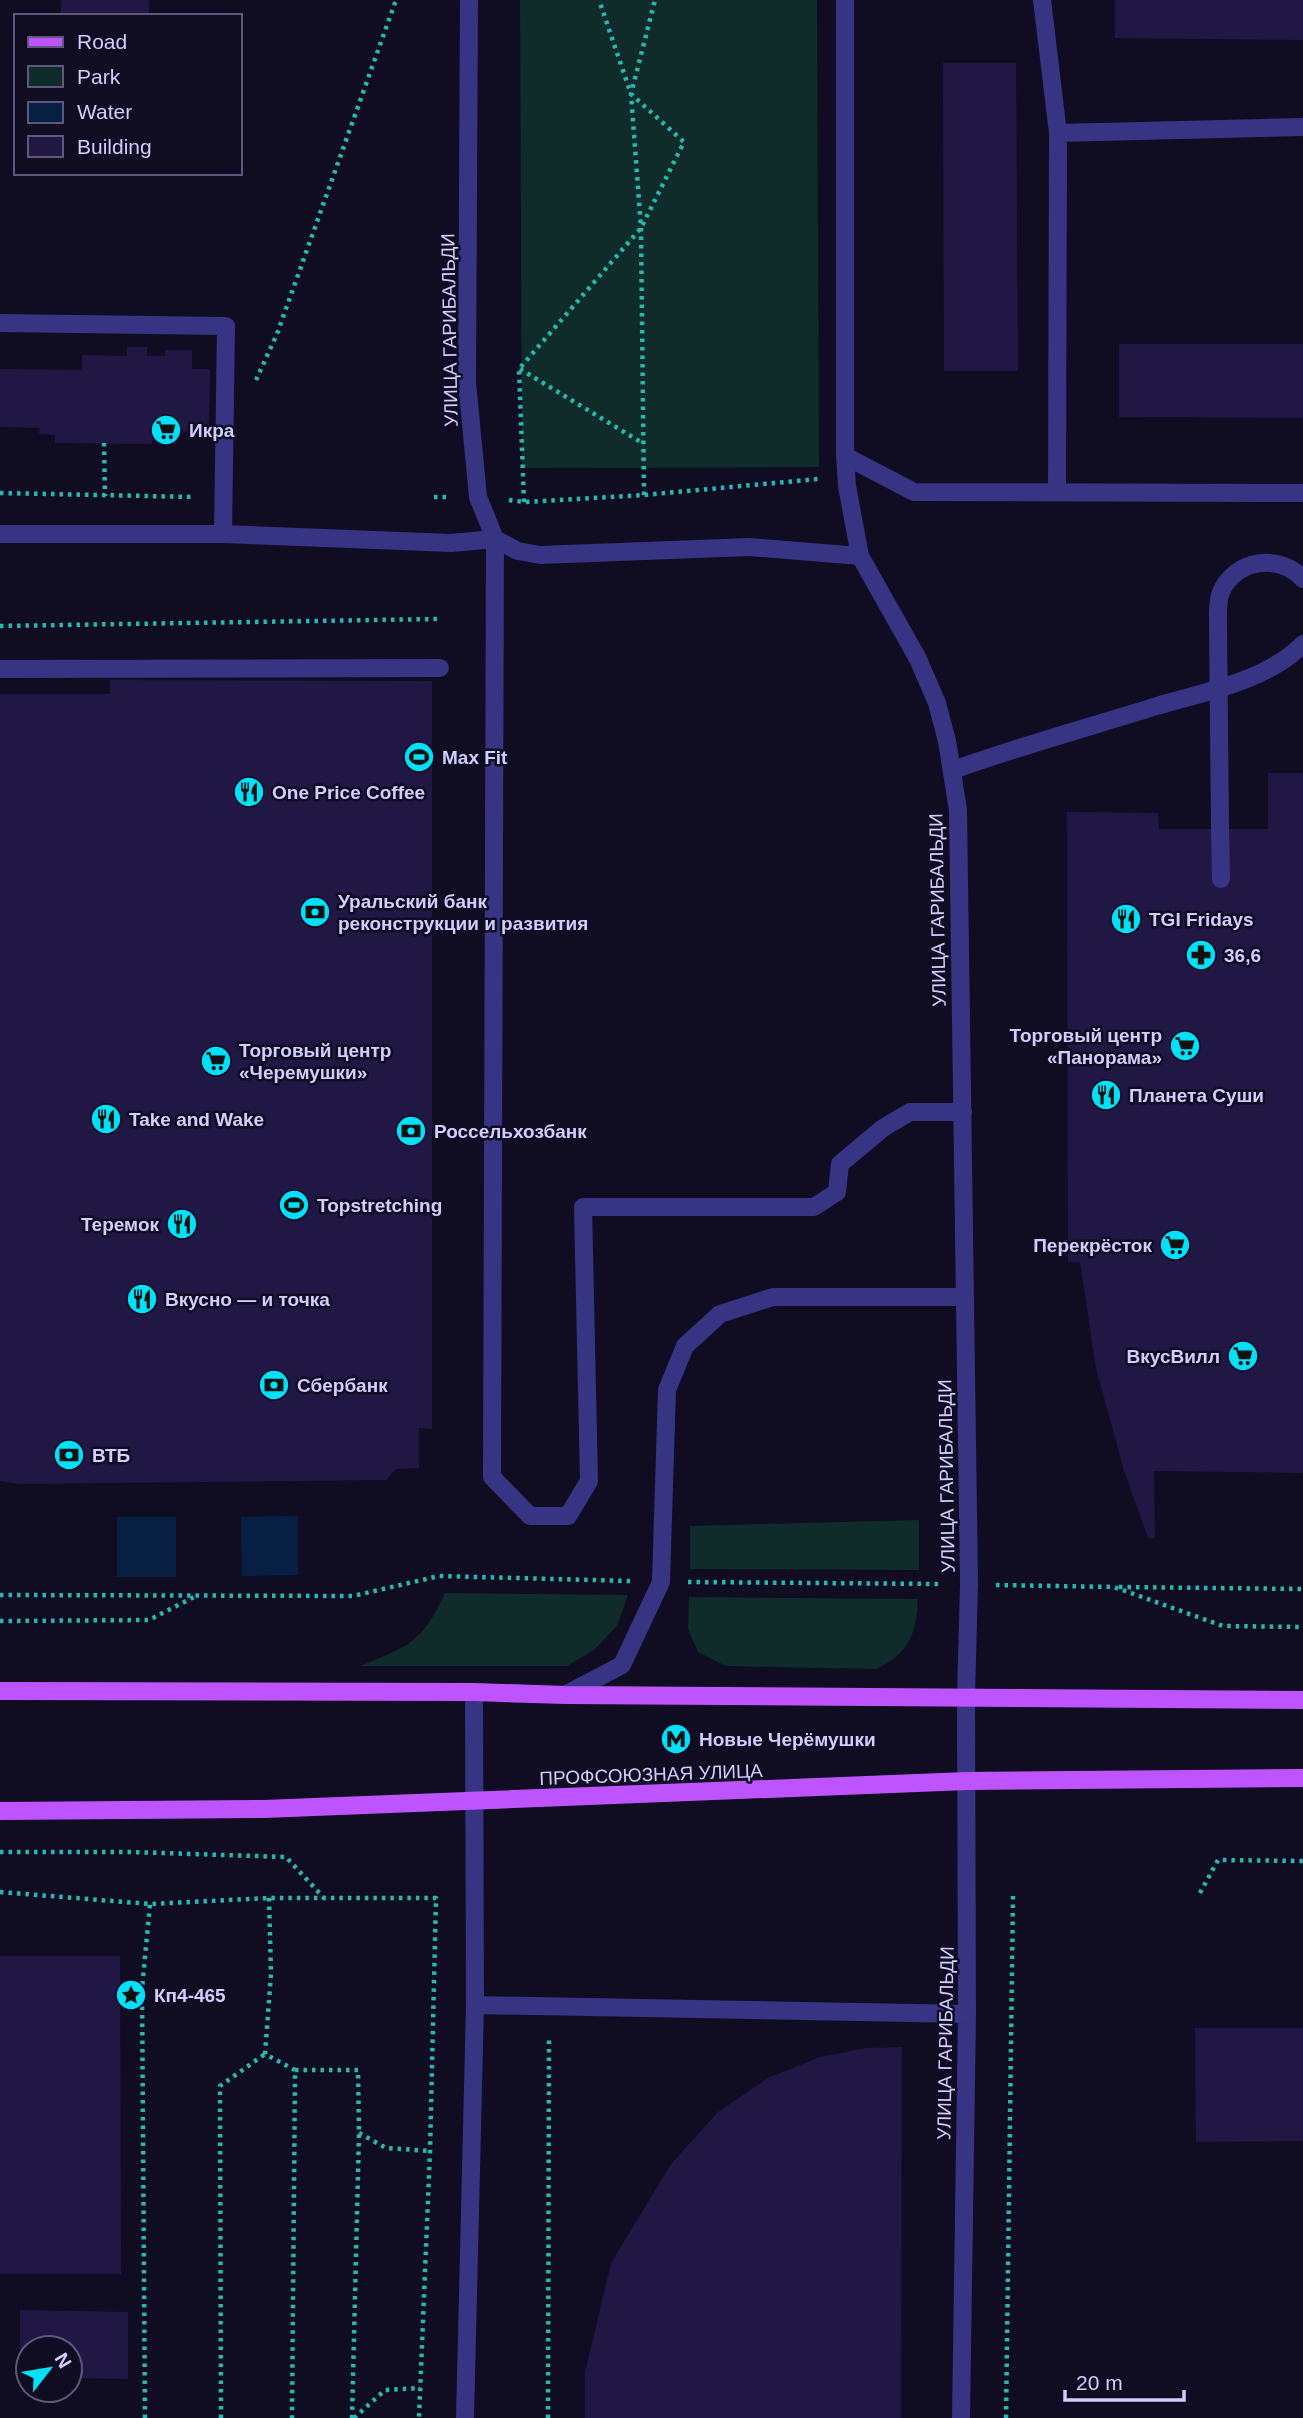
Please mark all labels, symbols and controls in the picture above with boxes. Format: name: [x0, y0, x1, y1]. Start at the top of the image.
legend: [14, 14, 242, 175]
text: Road: [77, 30, 127, 53]
text: Park: [77, 65, 121, 88]
text: Water: [77, 100, 132, 123]
text: Building: [77, 135, 152, 158]
street label: УЛИЦА ГАРИБАЛЬДИ: [437, 233, 462, 427]
supermarket icon: Икра: [149, 413, 183, 447]
place label: Икра: [189, 420, 235, 441]
sports icon: Max Fit: [402, 740, 436, 774]
place label: Max Fit: [442, 747, 508, 768]
restaurant icon: One Price Coffee: [232, 775, 266, 809]
place label: One Price Coffee: [272, 782, 425, 803]
street label: УЛИЦА ГАРИБАЛЬДИ: [925, 813, 950, 1007]
place label: Уральский банк реконструкции и развития: [338, 891, 588, 934]
bank icon: Уральский банк реконструкции и развития: [298, 895, 332, 929]
restaurant icon: TGI Fridays: [1109, 902, 1143, 936]
place label: TGI Fridays: [1149, 909, 1254, 930]
pharmacy icon: 36,6: [1184, 938, 1218, 972]
place label: 36,6: [1224, 945, 1261, 966]
place label: Торговый центр «Панорама»: [1010, 1025, 1162, 1068]
supermarket icon: Торговый центр «Панорама»: [1168, 1029, 1202, 1063]
place label: Торговый центр «Черемушки»: [239, 1040, 391, 1083]
supermarket icon: Торговый центр «Черемушки»: [199, 1044, 233, 1078]
restaurant icon: Планета Суши: [1089, 1078, 1123, 1112]
place label: Планета Суши: [1129, 1085, 1264, 1106]
restaurant icon: Take and Wake: [89, 1102, 123, 1136]
place label: Take and Wake: [129, 1109, 264, 1130]
bank icon: Россельхозбанк: [394, 1114, 428, 1148]
place label: Россельхозбанк: [434, 1121, 587, 1142]
sports icon: Topstretching: [277, 1188, 311, 1222]
place label: Topstretching: [317, 1195, 442, 1216]
restaurant icon: Теремок: [165, 1207, 199, 1241]
place label: Теремок: [81, 1214, 159, 1235]
supermarket icon: Перекрёсток: [1158, 1228, 1192, 1262]
place label: Перекрёсток: [1033, 1235, 1152, 1256]
restaurant icon: Вкусно — и точка: [125, 1282, 159, 1316]
place label: Вкусно — и точка: [165, 1289, 330, 1310]
supermarket icon: ВкусВилл: [1226, 1339, 1260, 1373]
place label: ВкусВилл: [1127, 1346, 1220, 1367]
bank icon: Сбербанк: [257, 1368, 291, 1402]
place label: Сбербанк: [297, 1375, 388, 1396]
street label: УЛИЦА ГАРИБАЛЬДИ: [934, 1379, 959, 1573]
bank icon: ВТБ: [52, 1438, 86, 1472]
place label: ВТБ: [92, 1445, 130, 1466]
metro station icon: Новые Черёмушки: [659, 1722, 693, 1756]
place label: Новые Черёмушки: [699, 1729, 876, 1750]
street label: ПРОФСОЮЗНАЯ УЛИЦА: [539, 1760, 763, 1789]
street label: УЛИЦА ГАРИБАЛЬДИ: [933, 1946, 958, 2140]
place icon: Кп4-465: [114, 1978, 148, 2012]
place label: Кп4-465: [154, 1985, 226, 2006]
north arrow: [14, 2334, 84, 2404]
text: N: [51, 2349, 76, 2372]
scale bar: [1065, 2358, 1184, 2402]
text: 20 m: [1076, 2371, 1123, 2394]

